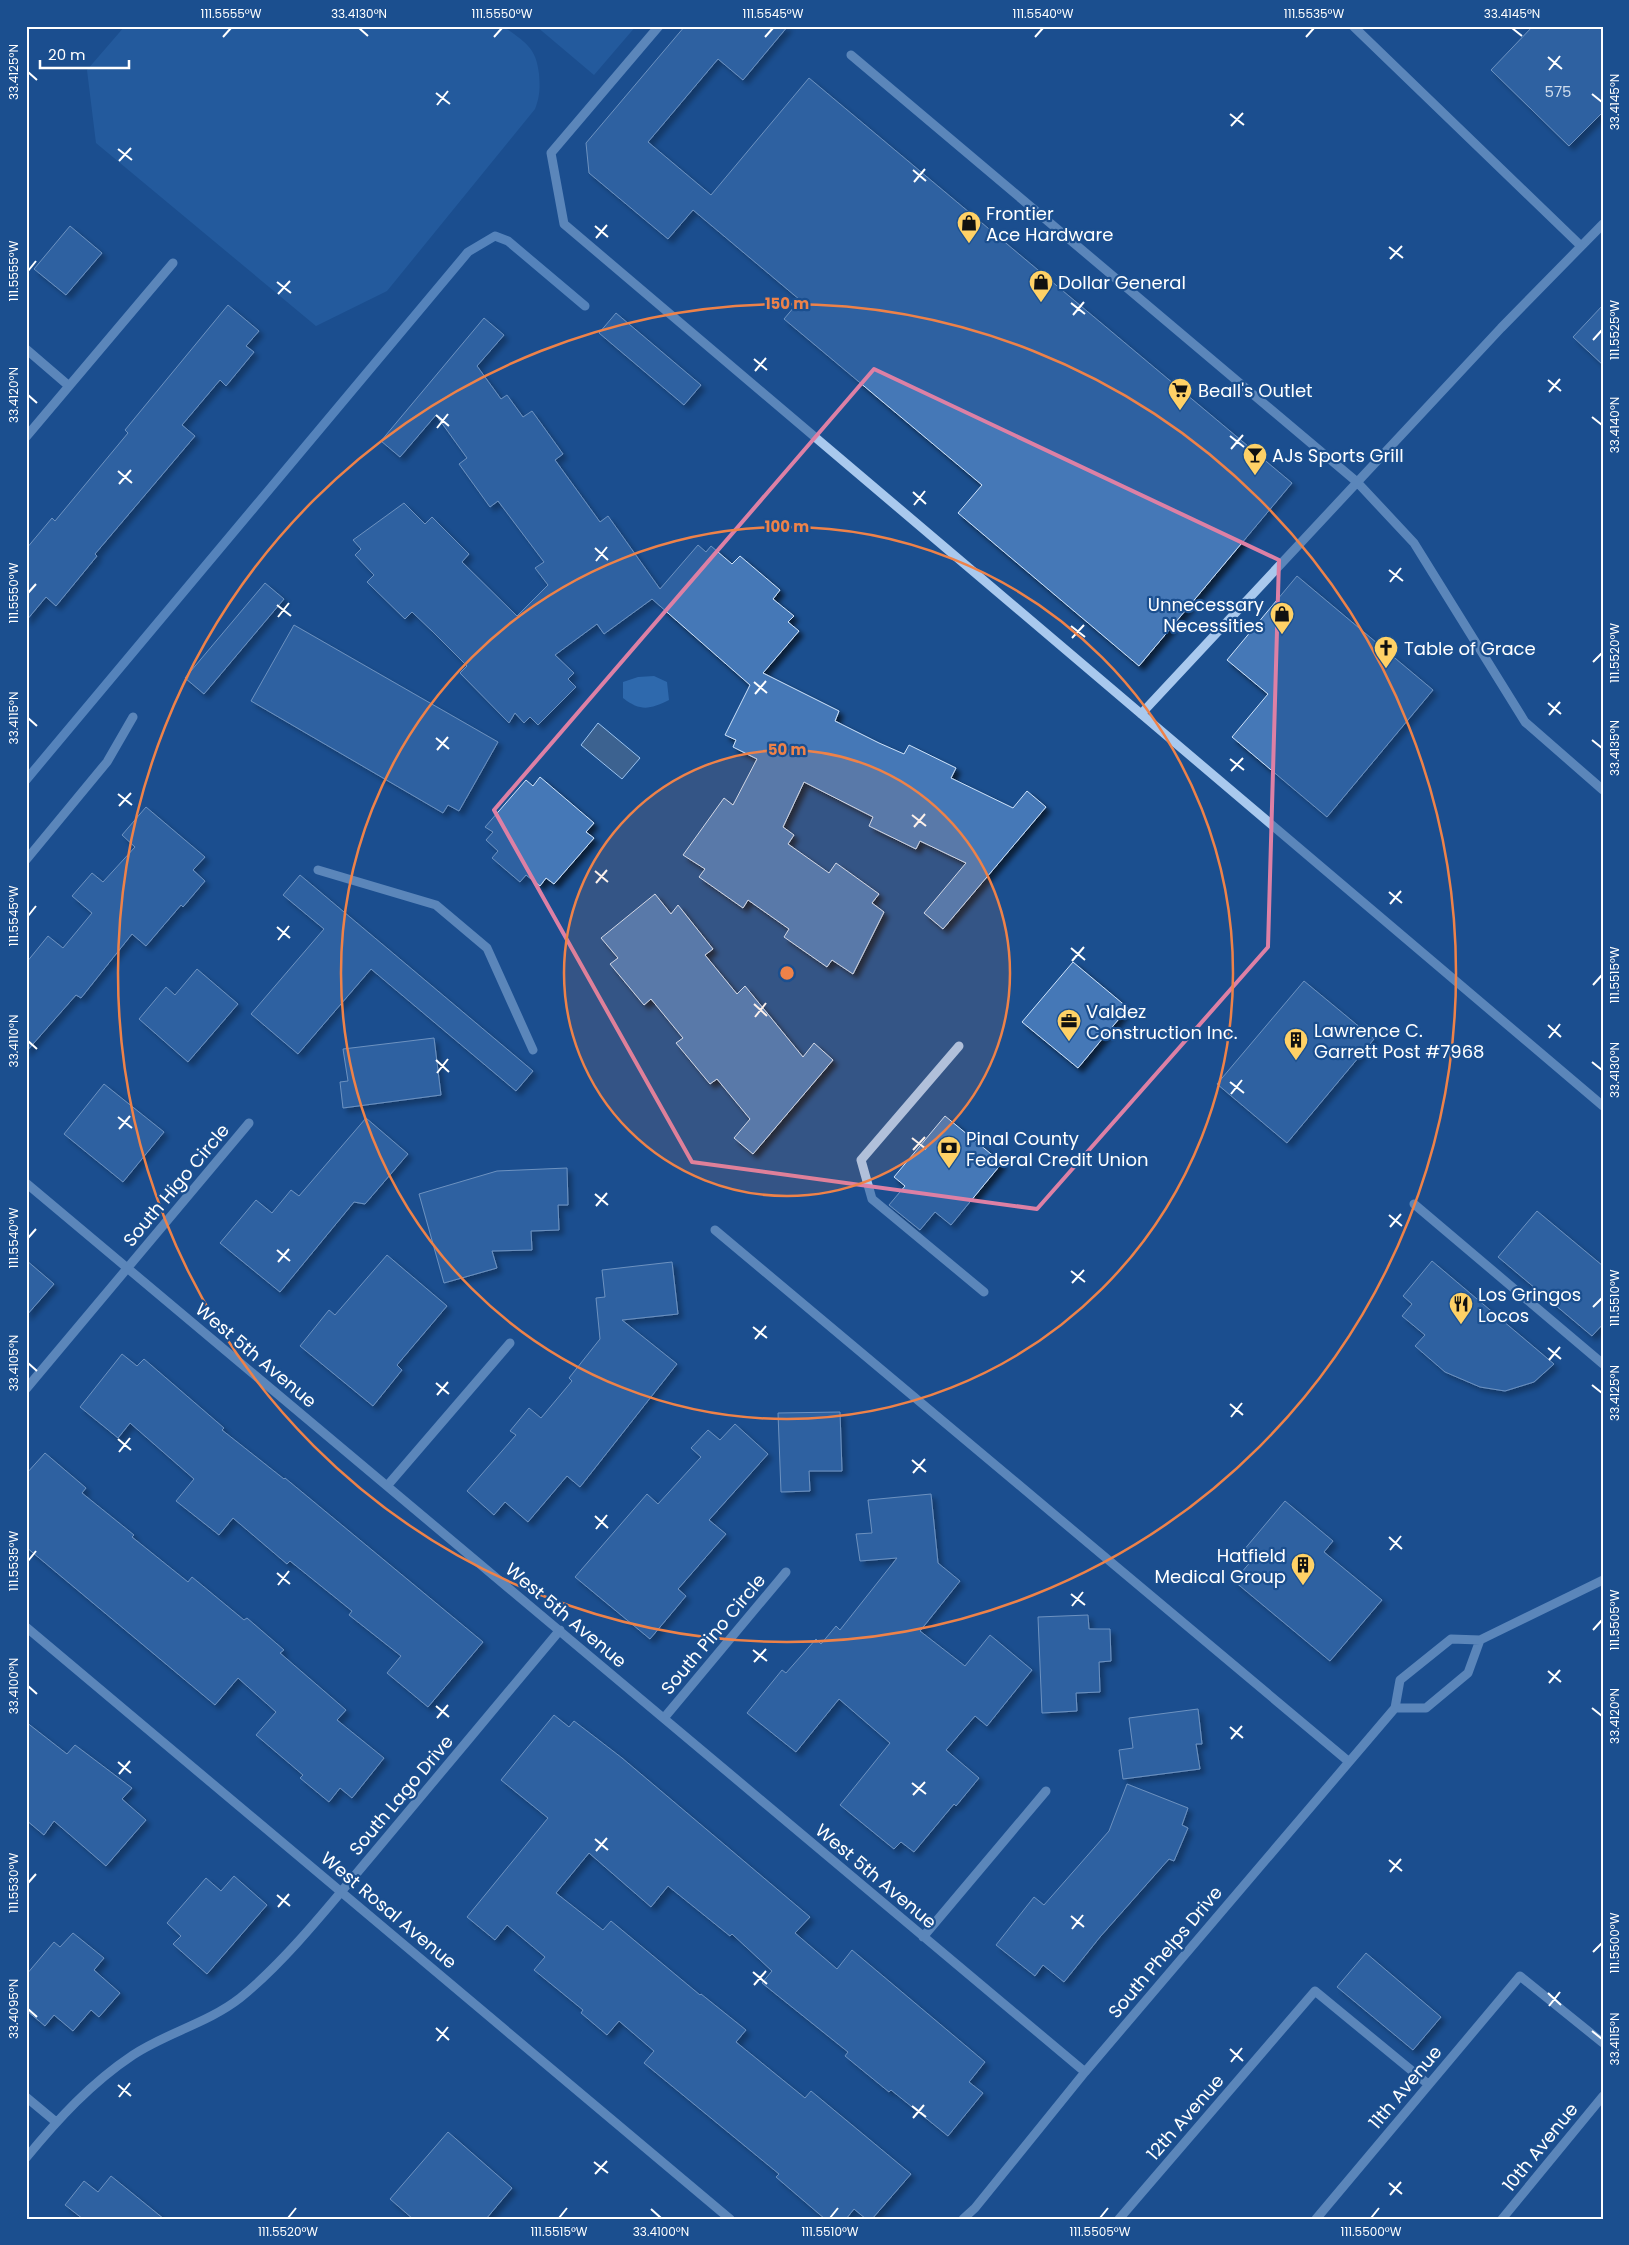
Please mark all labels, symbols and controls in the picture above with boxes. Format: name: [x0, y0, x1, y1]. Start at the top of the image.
text: 111.5555°W: [201, 5, 262, 22]
text: 33.4130°N: [331, 5, 387, 22]
text: 111.5550°W: [472, 5, 533, 22]
text: 111.5545°W: [743, 5, 804, 22]
text: 111.5540°W: [1013, 5, 1074, 22]
text: 111.5535°W: [1284, 5, 1344, 22]
text: 33.4145°N: [1484, 5, 1540, 22]
scale bar: [40, 38, 129, 70]
text: 33.4125°N: [5, 44, 22, 100]
text: 20 m: [48, 44, 86, 65]
text: 33.4145°N: [1606, 74, 1623, 130]
house number: 575: [1544, 81, 1572, 102]
place label: Frontier Ace Hardware: [986, 201, 1113, 247]
shop icon: Frontier Ace Hardware: [956, 210, 982, 244]
text: 111.5555°W: [5, 240, 22, 301]
shop icon: Dollar General: [1028, 269, 1054, 303]
place label: Dollar General: [1058, 270, 1186, 295]
text: 150 m: [765, 293, 809, 314]
text: 111.5525°W: [1606, 300, 1623, 360]
text: 33.4120°N: [5, 367, 22, 423]
supermarket icon: Beall's Outlet: [1167, 377, 1193, 411]
place label: Beall's Outlet: [1198, 378, 1313, 403]
text: 33.4140°N: [1606, 397, 1623, 453]
bar icon: AJs Sports Grill: [1242, 442, 1268, 476]
place label: AJs Sports Grill: [1272, 443, 1404, 468]
text: 100 m: [765, 516, 809, 537]
text: 111.5550°W: [5, 562, 22, 623]
place label: Unnecessary Necessities: [1148, 592, 1264, 638]
shop icon: Unnecessary Necessities: [1269, 601, 1295, 635]
text: 111.5520°W: [1606, 623, 1623, 683]
church icon: Table of Grace: [1373, 635, 1399, 669]
place label: Table of Grace: [1404, 636, 1536, 661]
text: 33.4115°N: [5, 692, 22, 744]
text: 33.4135°N: [1606, 720, 1623, 776]
text: 50 m: [768, 739, 806, 760]
text: 111.5545°W: [5, 885, 22, 946]
text: 111.5515°W: [1606, 946, 1623, 1004]
centre of rings: [778, 964, 796, 982]
place label: Valdez Construction Inc.: [1086, 999, 1238, 1045]
office icon: Valdez Construction Inc.: [1056, 1008, 1082, 1042]
text: 33.4110°N: [5, 1015, 22, 1067]
place label: Lawrence C. Garrett Post #7968: [1314, 1018, 1484, 1064]
building icon: Lawrence C. Garrett Post #7968: [1283, 1027, 1309, 1061]
text: 33.4130°N: [1606, 1042, 1623, 1098]
street label: South Higo Circle: [117, 1118, 235, 1252]
place label: Pinal County Federal Credit Union: [966, 1126, 1149, 1172]
bank icon: Pinal County Federal Credit Union: [936, 1135, 962, 1169]
text: 111.5540°W: [5, 1207, 22, 1268]
text: 111.5510°W: [1606, 1269, 1623, 1327]
place label: Los Gringos Locos: [1478, 1282, 1581, 1328]
restaurant icon: Los Gringos Locos: [1448, 1291, 1474, 1325]
street label: West 5th Avenue: [190, 1297, 322, 1413]
text: 33.4105°N: [5, 1335, 22, 1391]
text: 33.4125°N: [1606, 1365, 1623, 1421]
text: 111.5535°W: [5, 1531, 22, 1591]
place label: Hatfield Medical Group: [1154, 1543, 1286, 1589]
building icon: Hatfield Medical Group: [1290, 1552, 1316, 1586]
street label: West 5th Avenue: [500, 1557, 632, 1673]
street label: South Pino Circle: [655, 1568, 771, 1700]
text: 111.5505°W: [1606, 1589, 1623, 1650]
text: 33.4100°N: [5, 1658, 22, 1714]
text: 33.4120°N: [1606, 1688, 1623, 1744]
street label: South Lago Drive: [343, 1729, 459, 1861]
street label: West 5th Avenue: [810, 1818, 942, 1934]
street label: West Rosal Avenue: [316, 1846, 462, 1974]
text: 111.5530°W: [5, 1853, 22, 1913]
street label: South Phelps Drive: [1102, 1881, 1228, 2023]
text: 111.5500°W: [1606, 1912, 1623, 1973]
text: 33.4095°N: [5, 1979, 22, 2039]
text: 33.4115°N: [1606, 2013, 1623, 2065]
street label: 11th Avenue: [1363, 2040, 1447, 2134]
street label: 12th Avenue: [1141, 2069, 1229, 2165]
street label: 10th Avenue: [1496, 2097, 1584, 2197]
text: 111.5520°W: [258, 2223, 318, 2240]
text: 111.5515°W: [530, 2223, 588, 2240]
text: 33.4100°N: [633, 2223, 689, 2240]
text: 111.5510°W: [801, 2223, 859, 2240]
text: 111.5505°W: [1070, 2223, 1131, 2240]
text: 111.5500°W: [1341, 2223, 1402, 2240]

